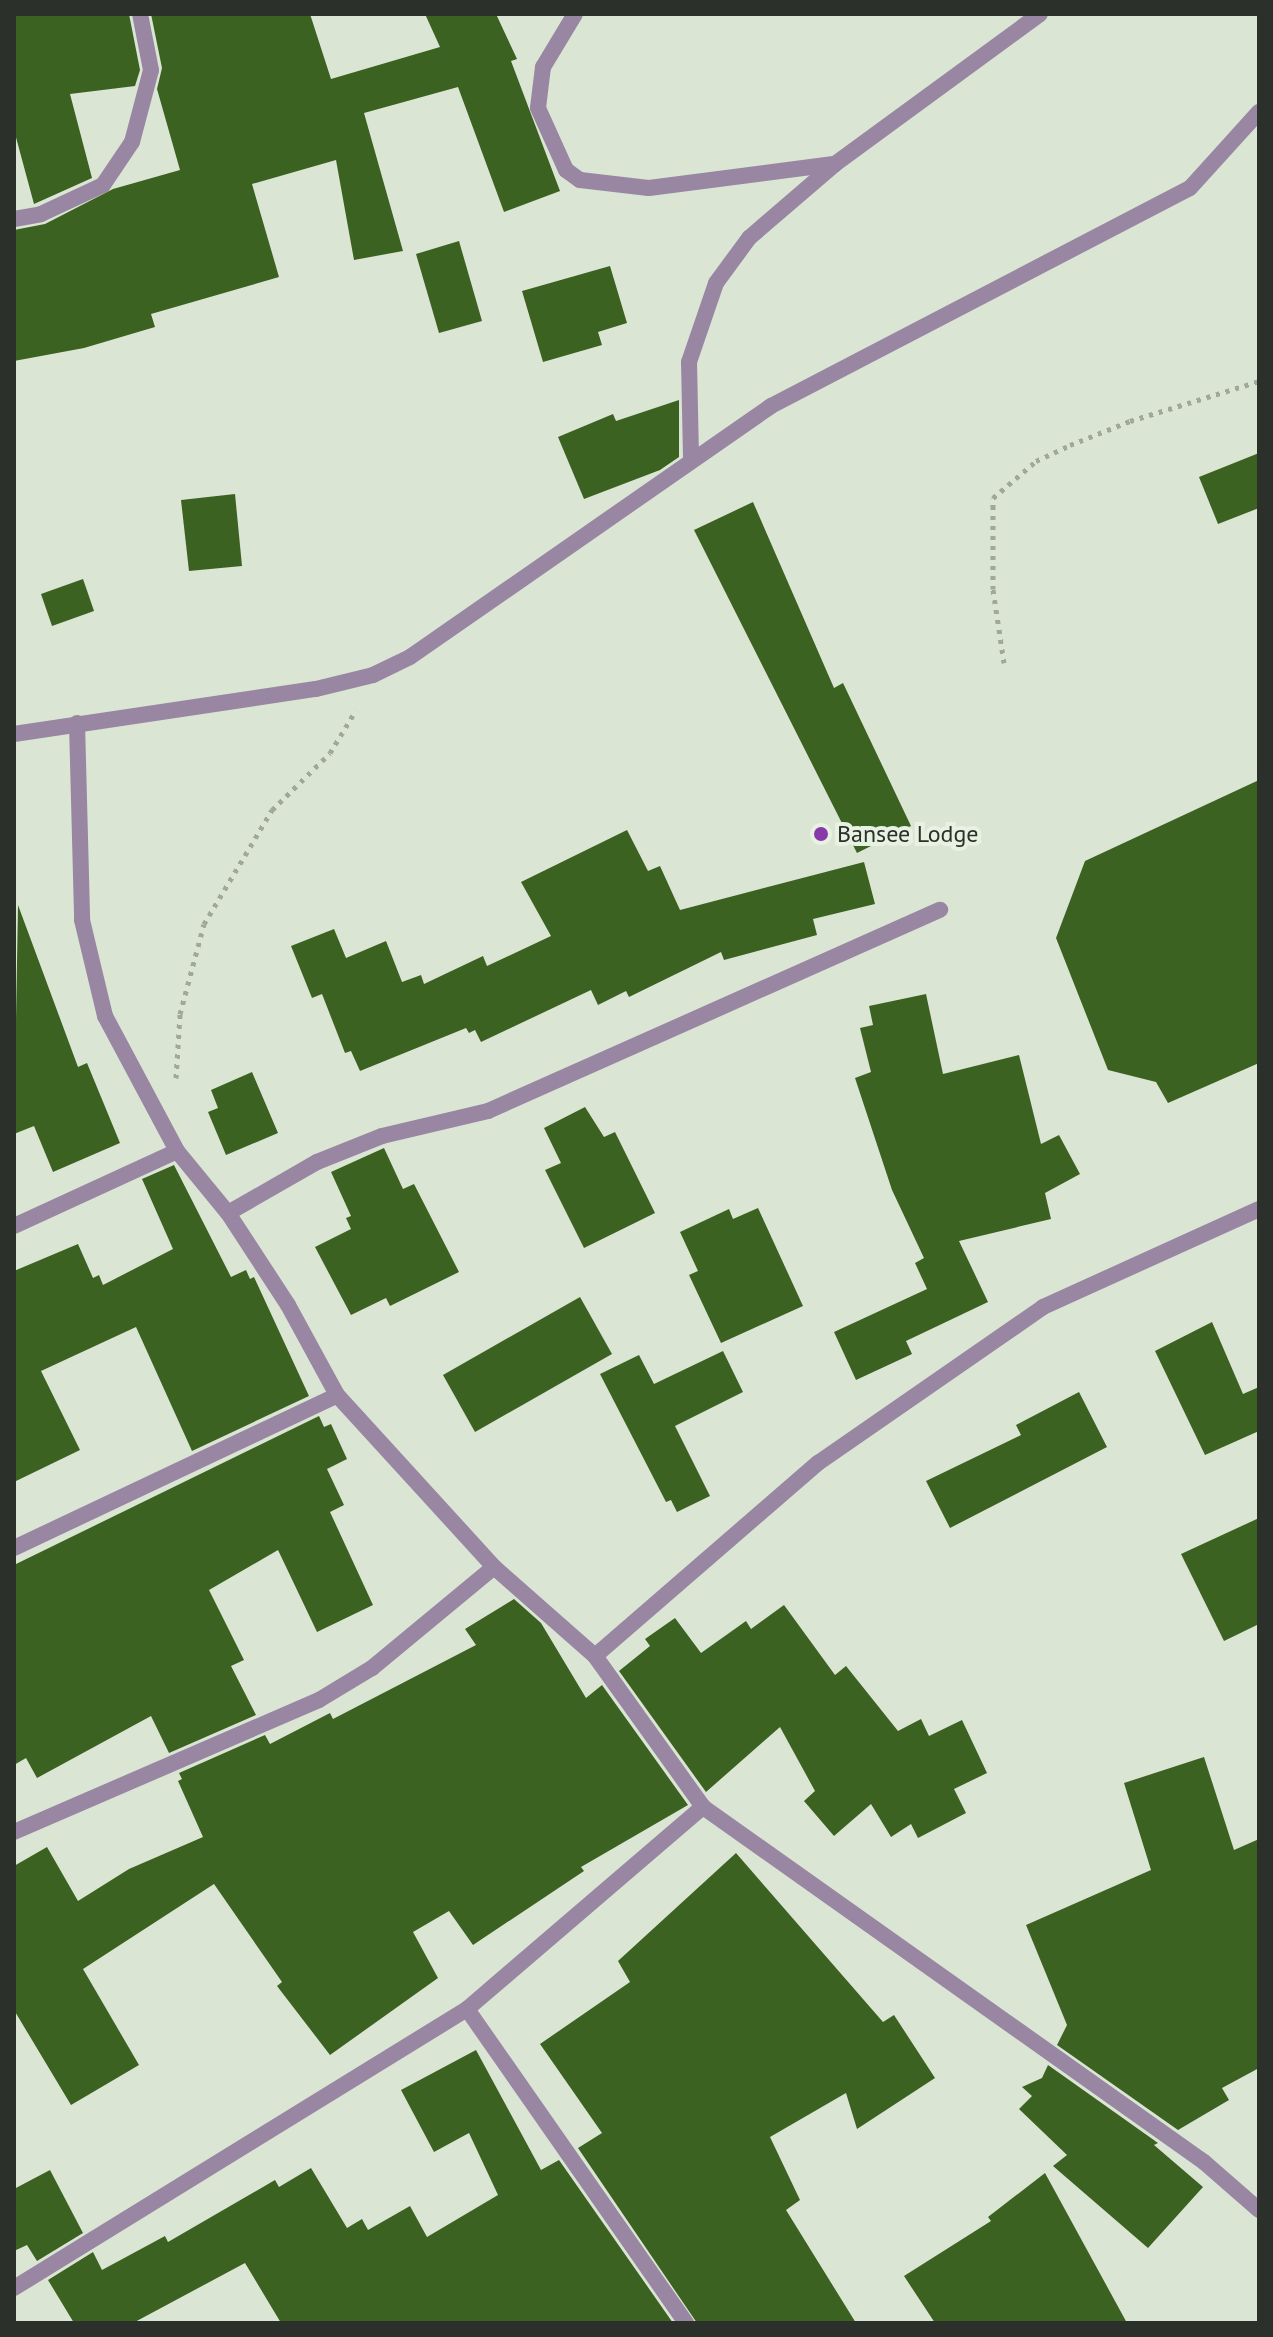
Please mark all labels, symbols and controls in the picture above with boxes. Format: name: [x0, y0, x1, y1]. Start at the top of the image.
place label: Bansee Lodge: [837, 820, 979, 848]
marker: Bansee Lodge: [812, 825, 830, 843]

